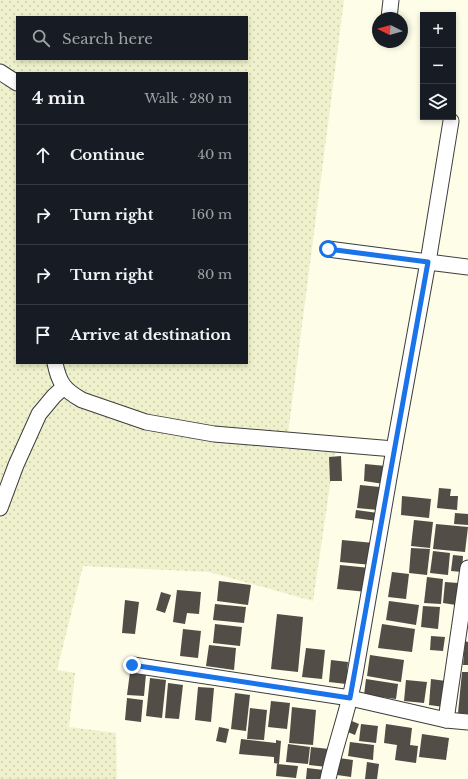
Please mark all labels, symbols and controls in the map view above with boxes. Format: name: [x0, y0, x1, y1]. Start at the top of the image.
north arrow: [372, 12, 408, 48]
map controls: [420, 12, 456, 120]
button: +: [420, 12, 456, 48]
search box: [16, 16, 248, 60]
icon: search: [30, 27, 52, 49]
text: Search here: [62, 29, 153, 48]
button: −: [420, 48, 456, 84]
button: layers: [420, 84, 456, 120]
text: 4 min: [32, 88, 85, 109]
text: Walk · 280 m: [145, 90, 232, 107]
icon: ahead: [32, 144, 54, 166]
text: Continue: [70, 145, 145, 164]
text: 40 m: [197, 146, 232, 163]
icon: right: [32, 204, 54, 226]
text: Turn right: [70, 205, 153, 224]
text: 160 m: [191, 206, 232, 223]
route start: [319, 240, 337, 258]
icon: right: [32, 264, 54, 286]
text: Turn right: [70, 265, 153, 284]
text: 80 m: [197, 266, 232, 283]
icon: arrive: [32, 324, 54, 346]
text: Arrive at destination: [70, 325, 231, 344]
route end: [123, 656, 141, 674]

